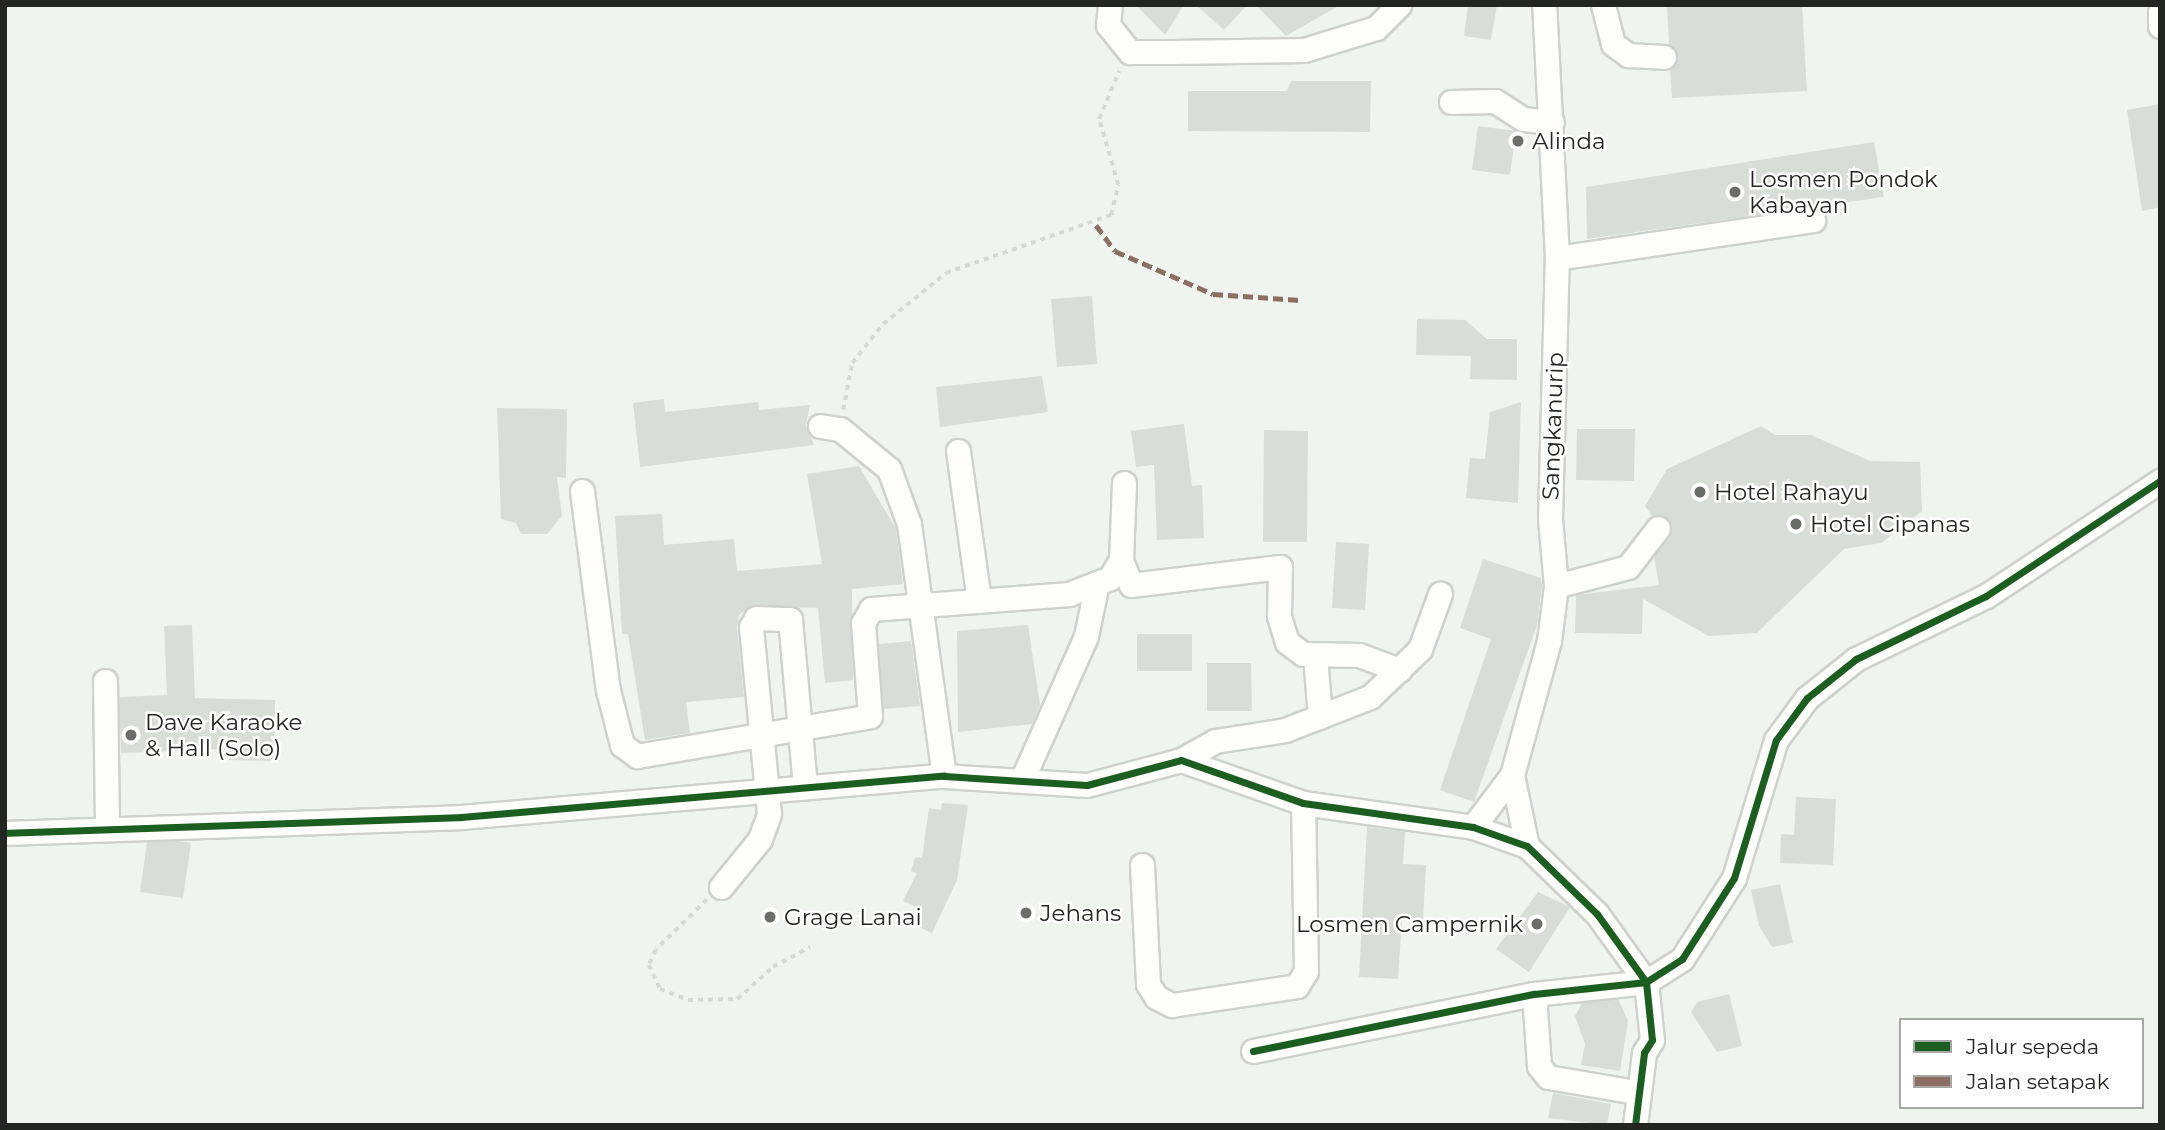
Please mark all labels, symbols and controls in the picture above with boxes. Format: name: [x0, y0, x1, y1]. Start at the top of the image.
place label: Alinda: [1532, 127, 1606, 155]
marker: Alinda: [1510, 133, 1526, 149]
place label: Losmen Pondok Kabayan: [1749, 165, 1938, 219]
marker: Losmen Pondok Kabayan: [1727, 184, 1743, 200]
street label: Sangkanurip: [1537, 352, 1569, 500]
place label: Hotel Rahayu: [1714, 478, 1869, 506]
marker: Hotel Rahayu: [1692, 484, 1708, 500]
place label: Hotel Cipanas: [1810, 510, 1970, 538]
marker: Hotel Cipanas: [1788, 516, 1804, 532]
place label: Dave Karaoke & Hall (Solo): [145, 708, 302, 762]
marker: Dave Karaoke & Hall (Solo): [123, 727, 139, 743]
place label: Jehans: [1040, 899, 1121, 927]
place label: Grage Lanai: [784, 903, 922, 931]
marker: Jehans: [1018, 905, 1034, 921]
marker: Grage Lanai: [762, 909, 778, 925]
place label: Losmen Campernik: [1296, 910, 1523, 938]
marker: Losmen Campernik: [1529, 916, 1545, 932]
legend: [1899, 1018, 2144, 1109]
text: Jalur sepeda: [1966, 1034, 2099, 1059]
text: Jalan setapak: [1966, 1069, 2109, 1094]

